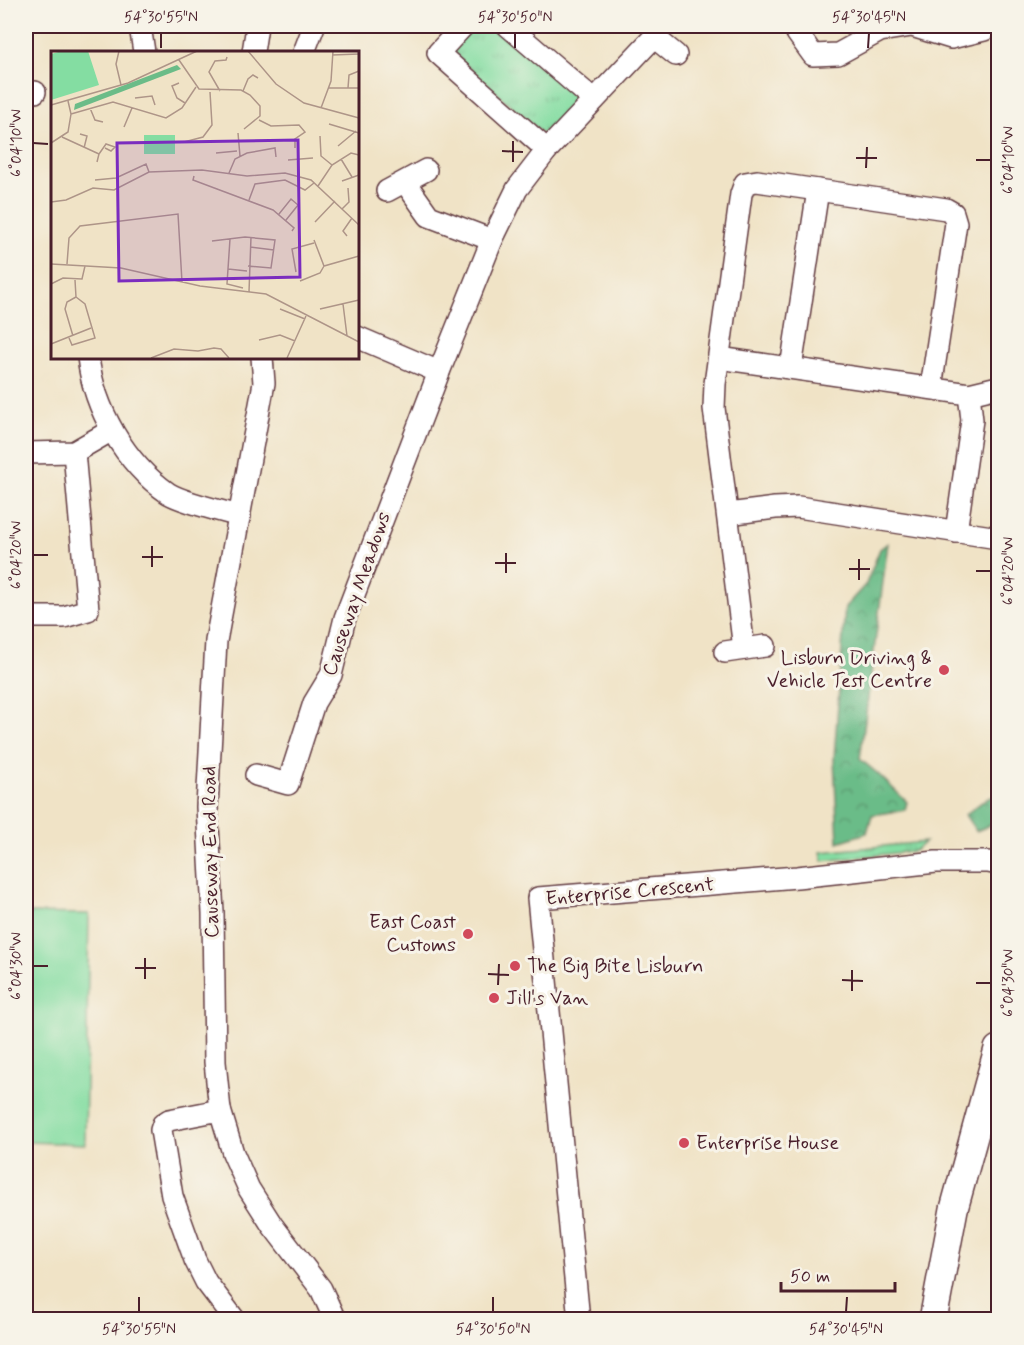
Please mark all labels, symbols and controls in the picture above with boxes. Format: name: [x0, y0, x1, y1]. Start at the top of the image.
text: 54°30'55"N: [124, 8, 198, 28]
text: 54°30'50"N: [478, 8, 552, 28]
text: 54°30'45"N: [832, 8, 906, 28]
inset map: [51, 51, 358, 358]
text: 6°04'10"W: [7, 109, 27, 177]
text: 6°04'10"W: [999, 126, 1019, 194]
street label: Causeway Meadows: [316, 508, 398, 680]
text: 6°04'20"W: [7, 521, 27, 589]
text: 6°04'20"W: [999, 537, 1019, 605]
place label: Lisburn Driving & Vehicle Test Centre: [767, 645, 932, 695]
marker: Lisburn Driving & Vehicle Test Centre: [937, 663, 951, 677]
street label: Causeway End Road: [196, 766, 226, 938]
street label: Enterprise Crescent: [545, 871, 715, 913]
place label: East Coast Customs: [369, 909, 456, 959]
marker: East Coast Customs: [461, 927, 475, 941]
text: 6°04'30"W: [7, 932, 27, 1000]
text: 6°04'30"W: [999, 949, 1019, 1017]
place label: The Big Bite Lisburn: [527, 953, 704, 980]
marker: The Big Bite Lisburn: [508, 959, 522, 973]
place label: Jill's Van: [506, 985, 589, 1012]
marker: Jill's Van: [487, 991, 501, 1005]
place label: Enterprise House: [696, 1130, 839, 1157]
marker: Enterprise House: [677, 1136, 691, 1150]
scale bar: [781, 1255, 895, 1293]
text: 50 m: [790, 1265, 830, 1289]
text: 54°30'55"N: [102, 1320, 176, 1340]
text: 54°30'50"N: [456, 1320, 530, 1340]
text: 54°30'45"N: [809, 1320, 883, 1340]

